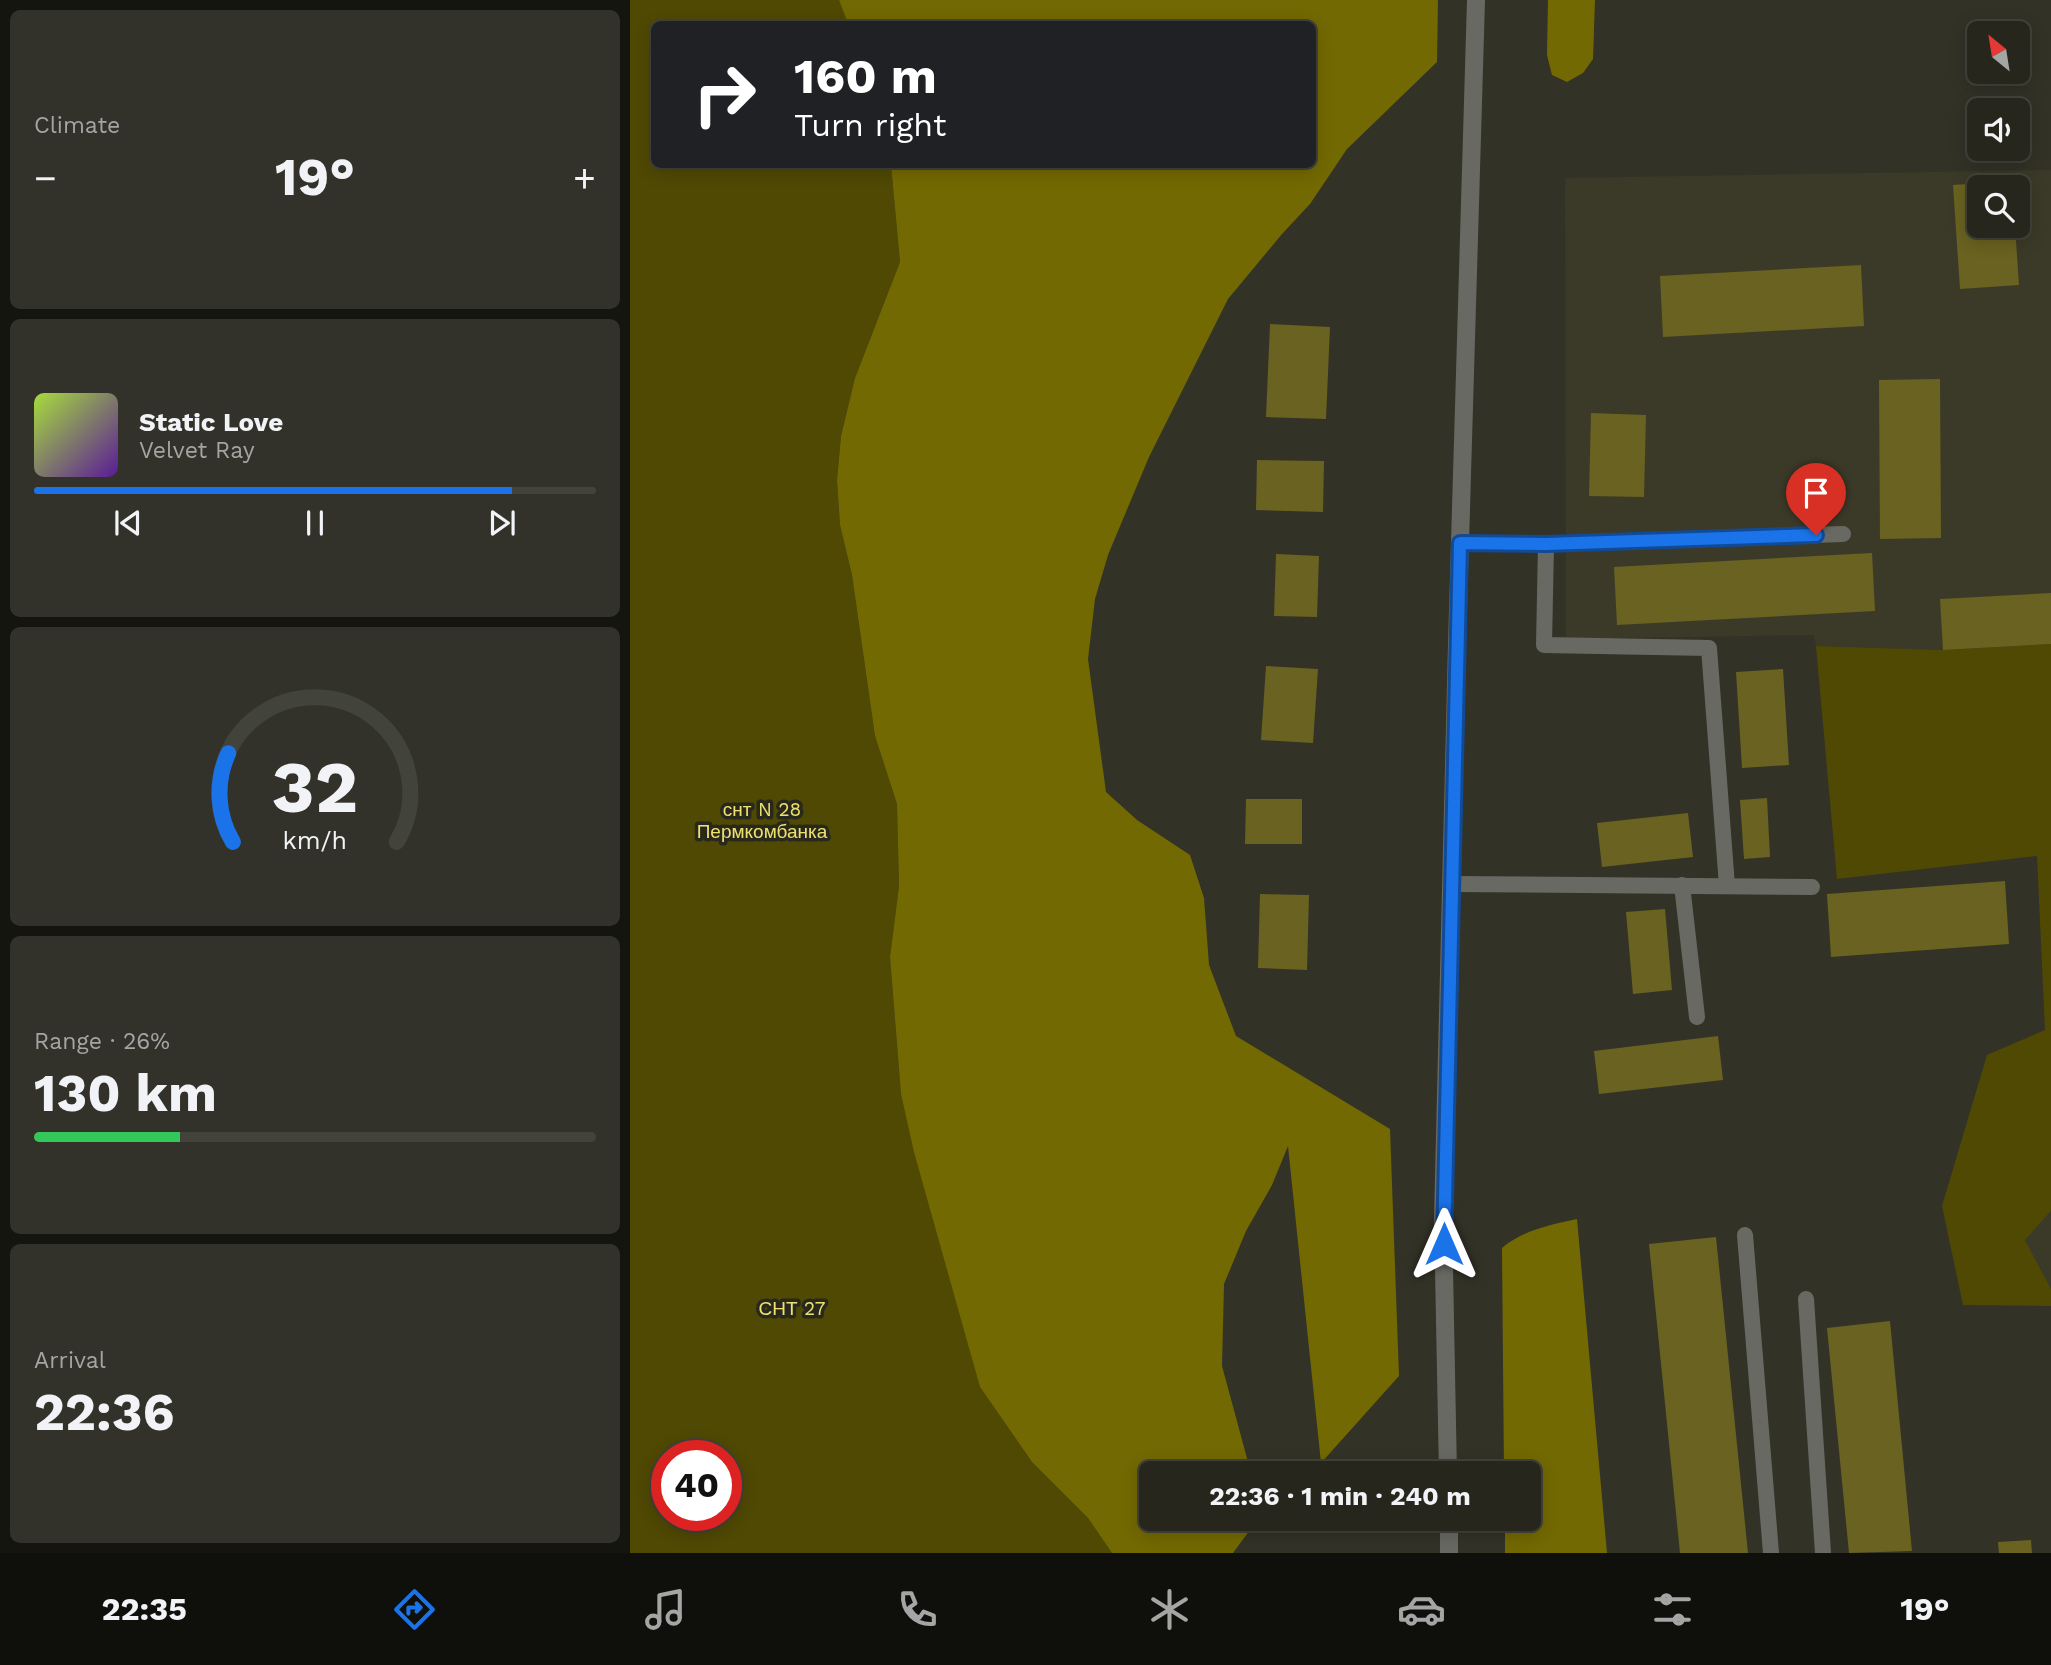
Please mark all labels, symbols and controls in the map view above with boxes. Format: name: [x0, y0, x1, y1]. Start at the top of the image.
north arrow: [1967, 21, 2030, 84]
map controls: [1967, 21, 2030, 238]
text: 160 m: [794, 47, 937, 105]
icon: right: [679, 49, 770, 140]
button: sound: [1967, 98, 2030, 161]
text: Turn right: [794, 106, 946, 144]
text: Climate: [34, 112, 120, 139]
text: 19°: [275, 147, 355, 208]
text: −: [34, 156, 57, 200]
text: +: [573, 156, 596, 200]
button: search: [1967, 175, 2030, 238]
text: Static Love: [139, 407, 283, 437]
text: Velvet Ray: [139, 437, 255, 464]
pin: [1786, 463, 1846, 535]
icon: arrive: [1797, 474, 1835, 512]
icon: previous: [109, 504, 147, 542]
icon: pause: [296, 504, 334, 542]
icon: next: [483, 504, 521, 542]
text: 32: [272, 745, 358, 831]
park label: снт N 28 Пермкомбанка: [697, 798, 828, 843]
text: km/h: [283, 826, 347, 855]
text: Range · 26%: [34, 1028, 170, 1055]
text: 130 km: [34, 1063, 217, 1124]
position arrow: [1407, 1207, 1481, 1281]
park label: СНТ 27: [759, 1297, 825, 1320]
text: Arrival: [34, 1347, 106, 1374]
text: 22:36: [34, 1382, 175, 1443]
speed limit sign: 40: [651, 1440, 742, 1531]
text: 22:36 · 1 min · 240 m: [1209, 1481, 1471, 1511]
icon: directions: [390, 1585, 439, 1634]
icon: music: [641, 1585, 690, 1634]
icon: phone: [893, 1585, 942, 1634]
icon: climate: [1145, 1585, 1194, 1634]
icon: car: [1397, 1585, 1446, 1634]
icon: filters: [1648, 1585, 1697, 1634]
text: 22:35: [101, 1590, 187, 1628]
text: 19°: [1900, 1590, 1950, 1628]

